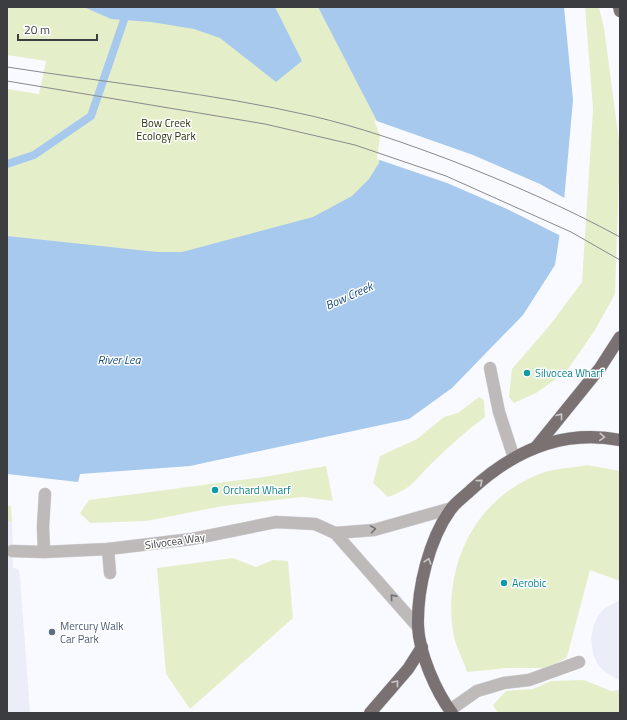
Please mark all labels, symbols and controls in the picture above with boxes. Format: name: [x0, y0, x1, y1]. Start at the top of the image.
scale bar: [18, 16, 97, 42]
text: 20 m: [24, 20, 50, 39]
park label: Bow Creek Ecology Park: [136, 115, 196, 144]
water label: Bow Creek: [322, 276, 377, 314]
water label: River Lea: [97, 350, 142, 369]
place label: Silvocea Wharf: [535, 365, 604, 381]
marker: Silvocea Wharf: [522, 368, 532, 378]
one-way arrow: [555, 414, 562, 421]
one-way arrow: [599, 433, 605, 442]
one-way arrow: [476, 479, 483, 486]
place label: Orchard Wharf: [223, 482, 291, 498]
marker: Orchard Wharf: [210, 485, 220, 495]
one-way arrow: [370, 525, 377, 534]
street label: Silvocea Way: [144, 529, 207, 553]
one-way arrow: [423, 558, 432, 565]
place label: Aerobic: [512, 575, 547, 591]
marker: Aerobic: [499, 578, 509, 588]
one-way arrow: [390, 595, 397, 602]
place label: Mercury Walk Car Park: [60, 618, 124, 647]
marker: Mercury Walk Car Park: [47, 627, 57, 637]
one-way arrow: [391, 681, 398, 688]

